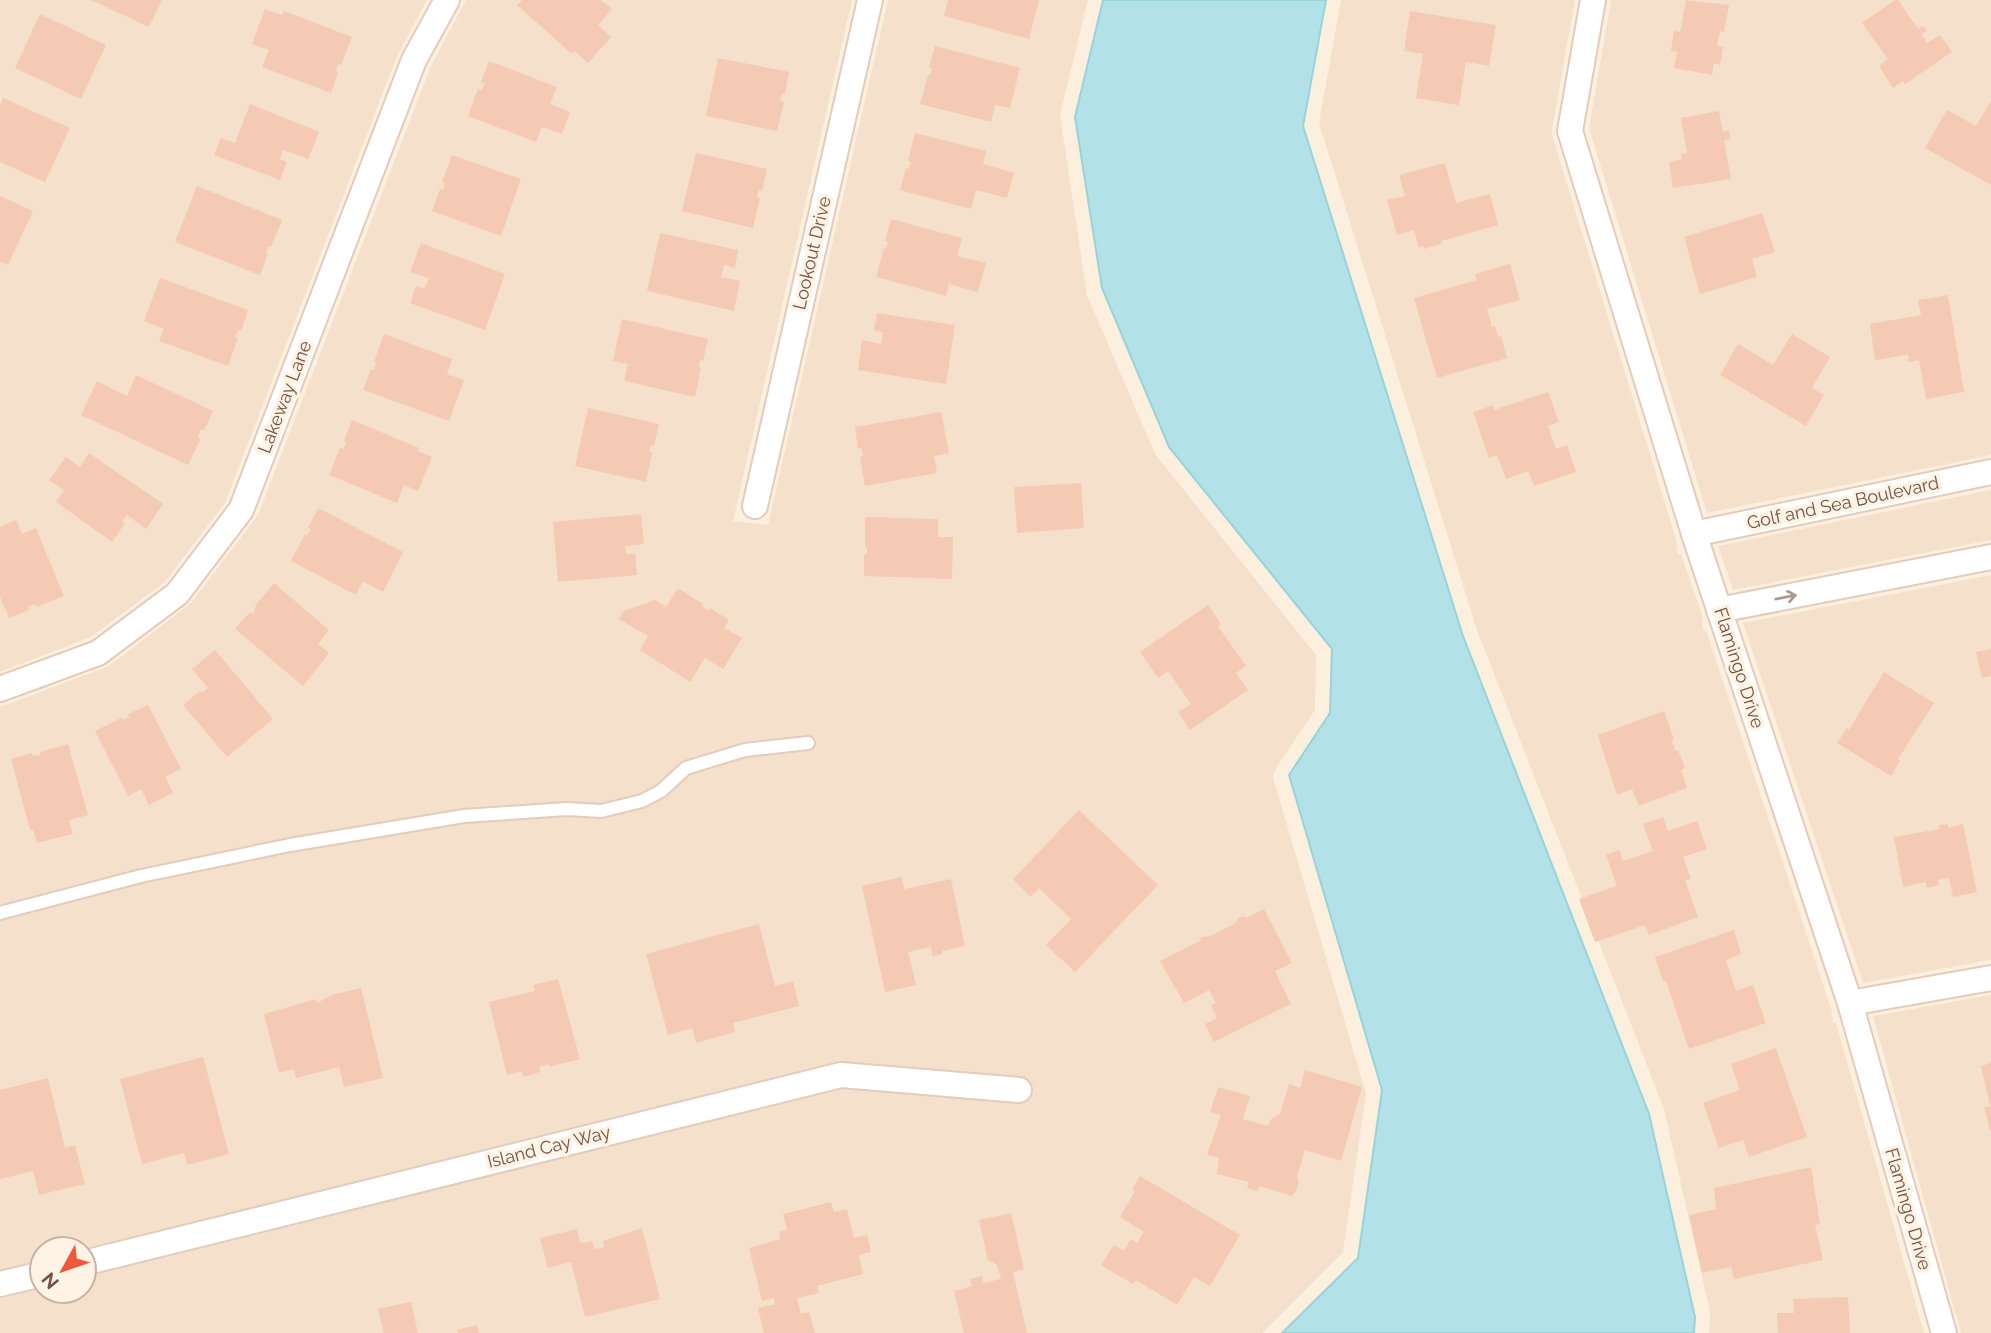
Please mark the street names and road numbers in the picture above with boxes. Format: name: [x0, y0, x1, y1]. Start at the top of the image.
street label: Lookout Drive: [788, 194, 835, 312]
street label: Lakeway Lane: [253, 337, 316, 456]
street label: Golf and Sea Boulevard: [1745, 472, 1941, 533]
street label: Flamingo Drive: [1710, 605, 1769, 731]
street label: Island Cay Way: [485, 1121, 613, 1172]
street label: Flamingo Drive: [1881, 1146, 1936, 1273]

